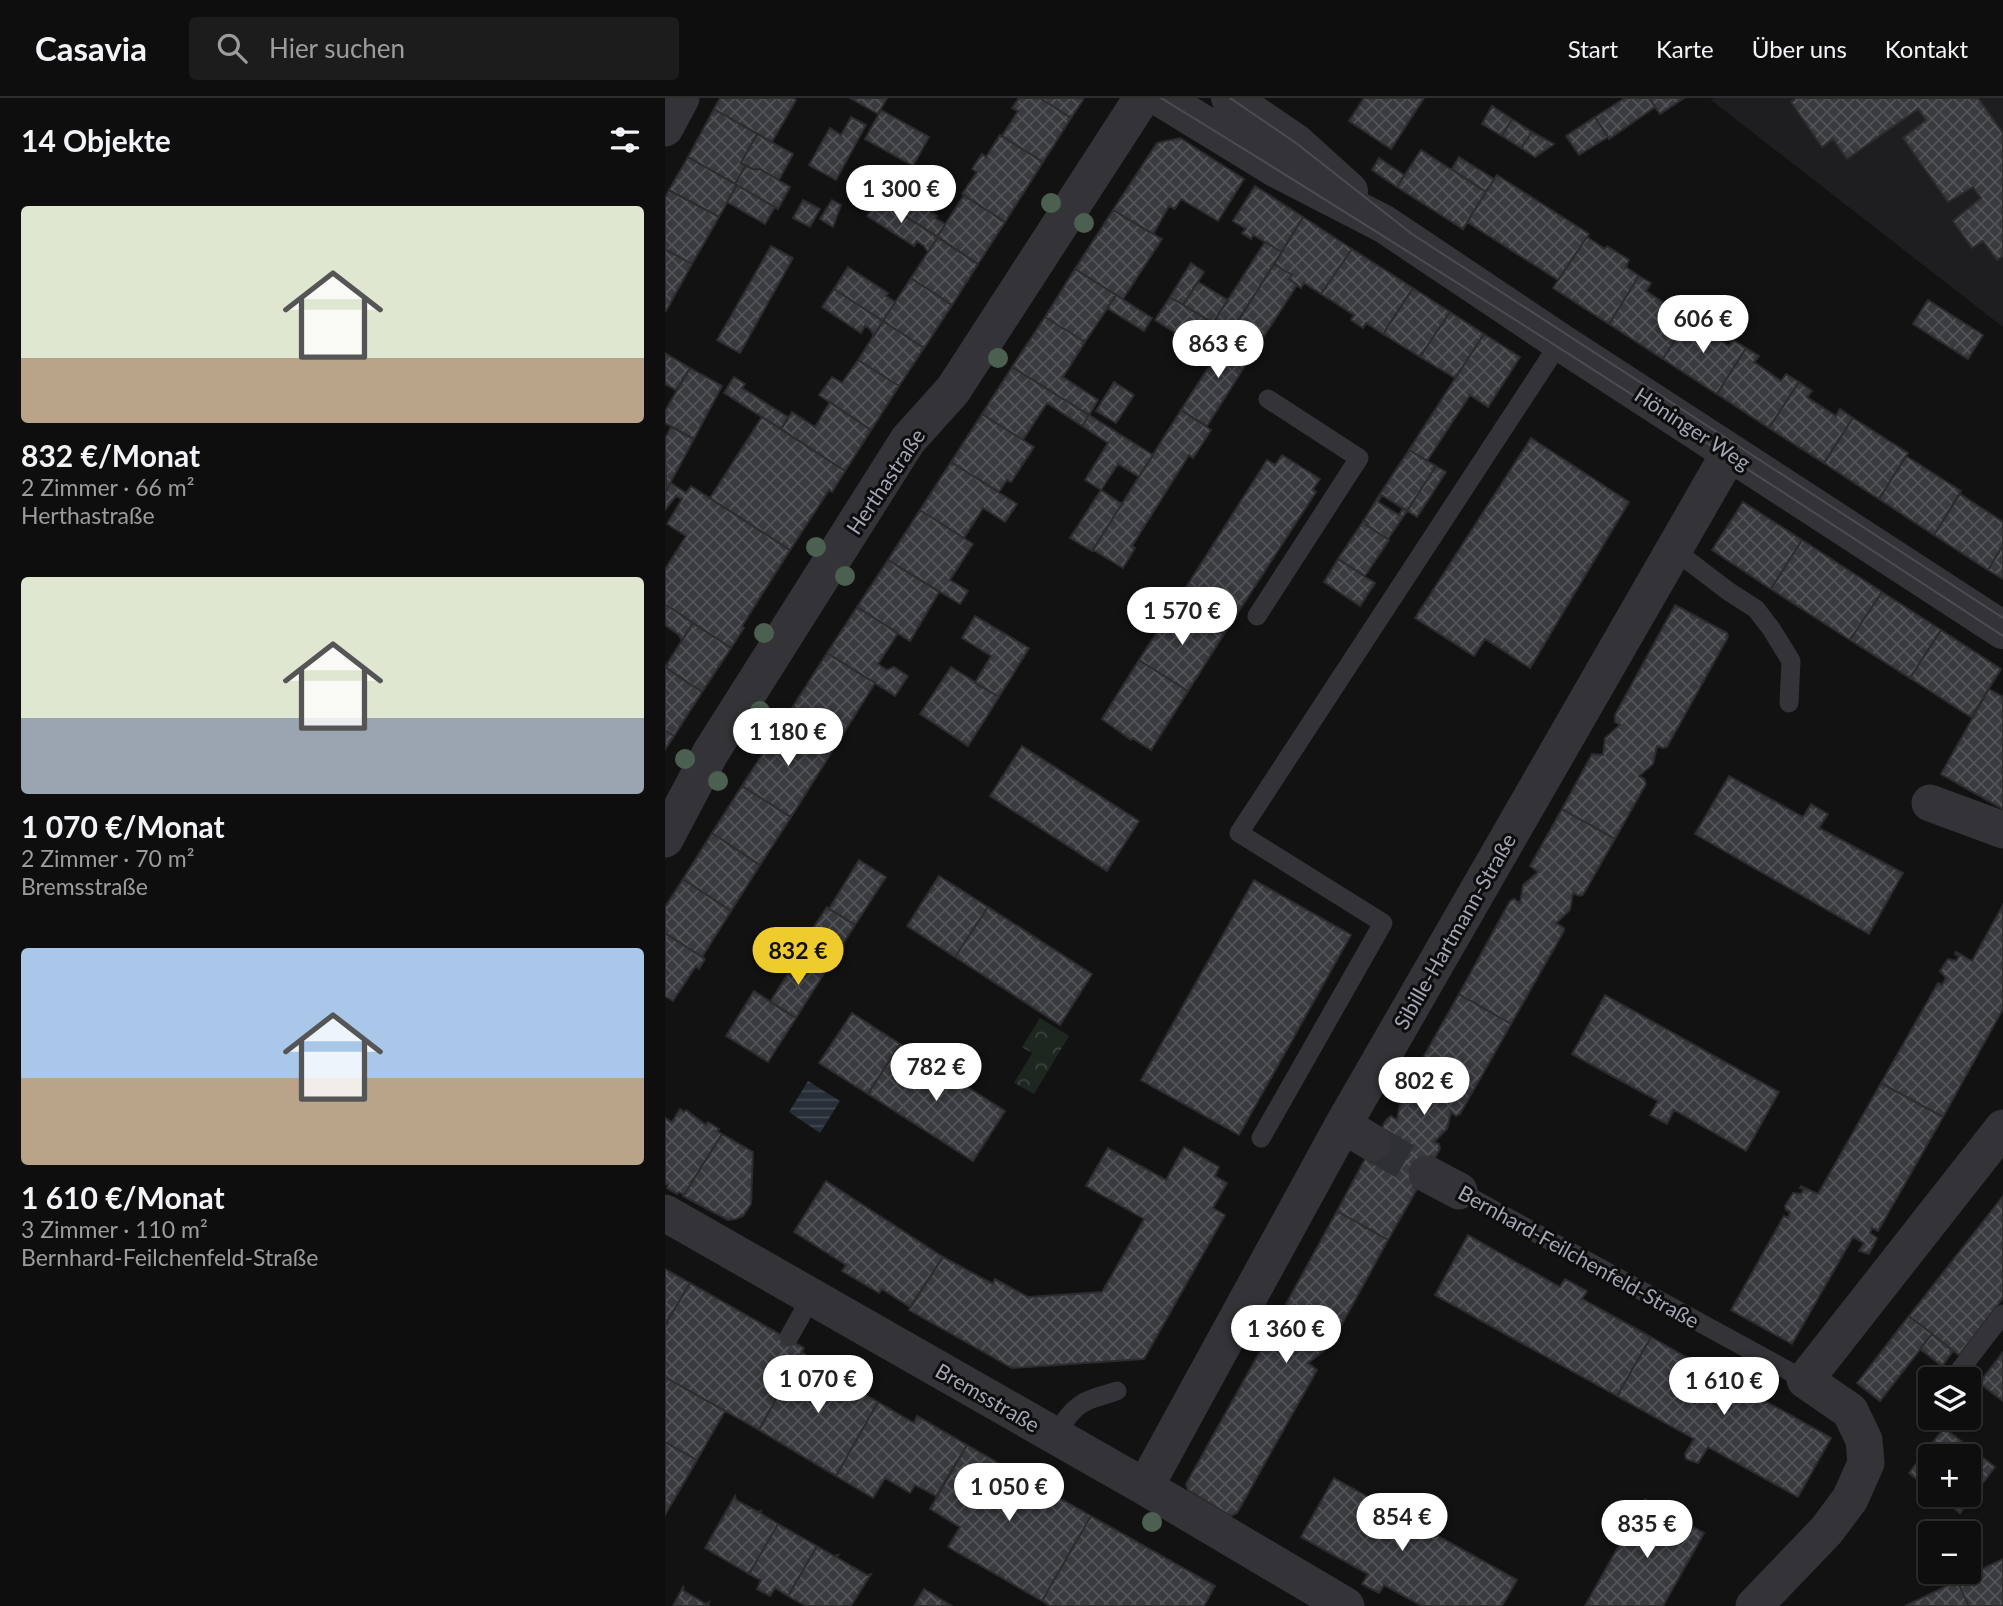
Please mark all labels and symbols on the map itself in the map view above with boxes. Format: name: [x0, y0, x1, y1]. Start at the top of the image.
pin: 1 300 €: [836, 166, 966, 225]
pin: 606 €: [1654, 296, 1752, 355]
pin: 863 €: [1169, 320, 1267, 380]
street label: Höninger Weg: [1631, 381, 1756, 475]
street label: Herthastraße: [841, 423, 929, 539]
pin: 1 570 €: [1117, 588, 1247, 647]
pin: 1 180 €: [723, 708, 853, 768]
street label: Sibille-Hartmann-Straße: [1388, 829, 1520, 1033]
pin: 832 €: [749, 928, 847, 987]
pin: 782 €: [887, 1044, 985, 1103]
pin: 802 €: [1375, 1058, 1473, 1117]
street label: Bernhard-Feilchenfeld-Straße: [1454, 1179, 1704, 1333]
pin: 1 360 €: [1221, 1306, 1351, 1365]
pin: 1 070 €: [753, 1356, 883, 1415]
street label: Bremsstraße: [932, 1357, 1044, 1437]
pin: 1 610 €: [1659, 1358, 1789, 1417]
pin: 1 050 €: [944, 1464, 1074, 1523]
pin: 854 €: [1353, 1494, 1451, 1553]
pin: 835 €: [1598, 1500, 1696, 1560]

